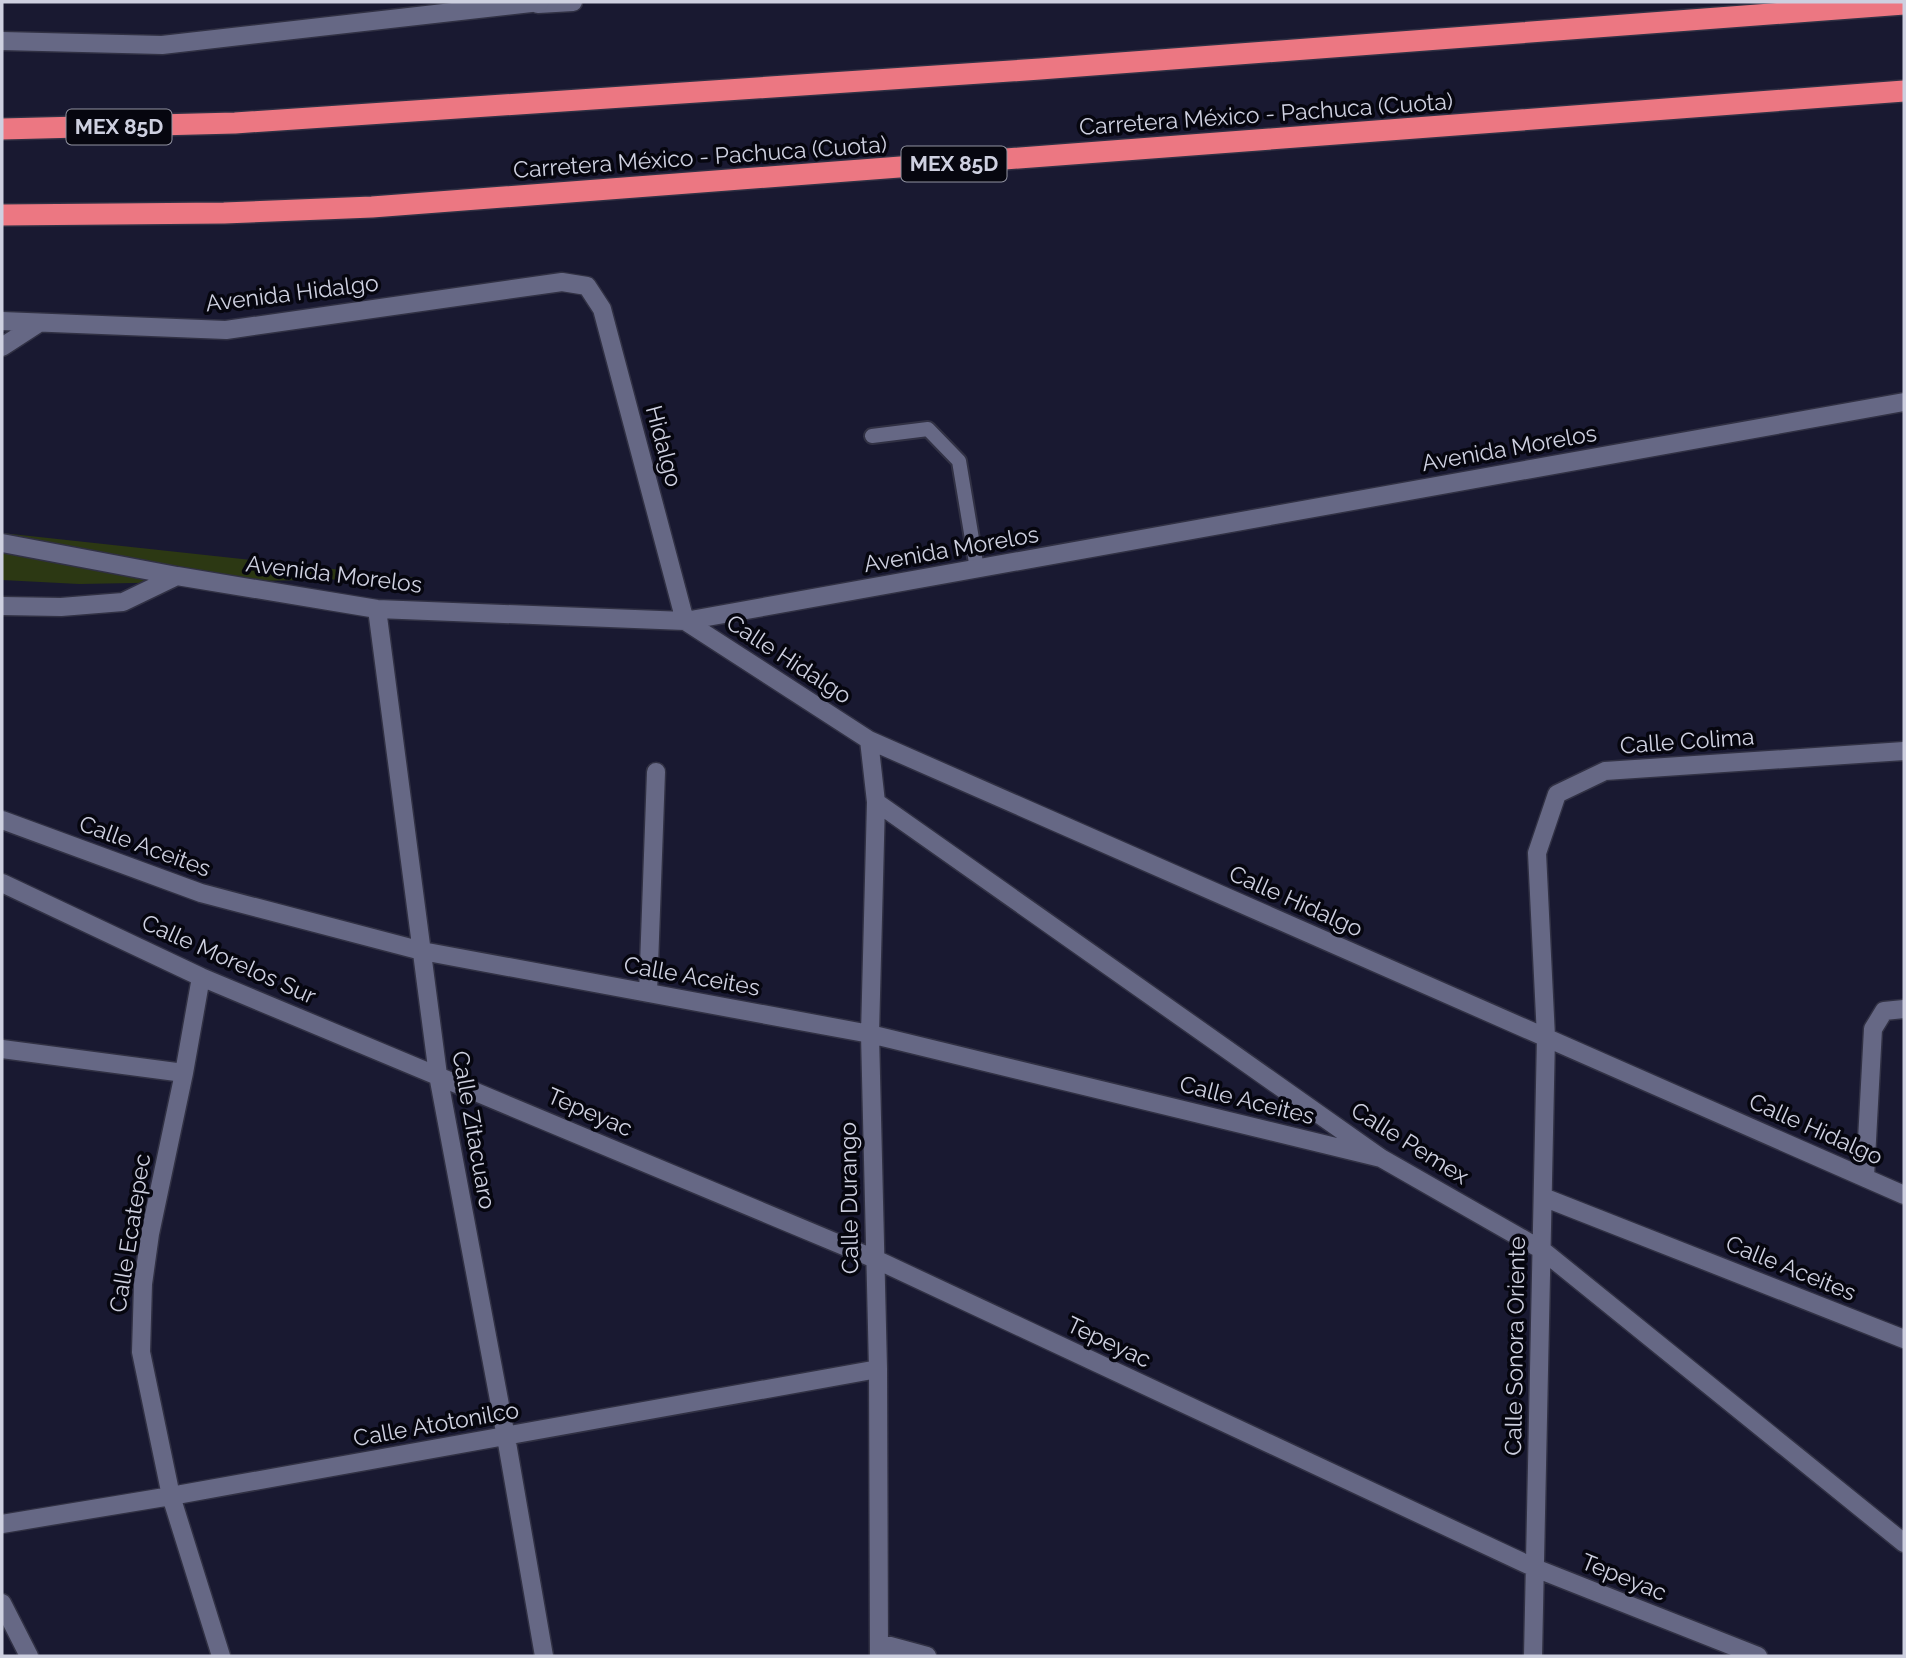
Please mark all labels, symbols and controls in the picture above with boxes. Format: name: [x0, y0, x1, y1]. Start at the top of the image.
street label: Carretera México - Pachuca (Cuota): [1078, 87, 1454, 140]
road number: MEX 85D: [66, 110, 172, 144]
street label: Carretera México - Pachuca (Cuota): [512, 130, 888, 183]
road number: MEX 85D: [902, 146, 1006, 182]
street label: Avenida Hidalgo: [204, 268, 380, 317]
street label: Hidalgo: [641, 402, 688, 489]
street label: Avenida Morelos: [1419, 419, 1599, 476]
street label: Avenida Morelos: [861, 520, 1041, 577]
street label: Avenida Morelos: [244, 549, 424, 598]
street label: Calle Hidalgo: [722, 608, 857, 709]
street label: Calle Colima: [1619, 722, 1755, 759]
street label: Calle Aceites: [76, 809, 215, 882]
street label: Calle Hidalgo: [1225, 859, 1367, 942]
street label: Calle Morelos Sur: [138, 908, 320, 1009]
street label: Calle Aceites: [622, 950, 762, 1001]
street label: Calle Zitacuaro: [447, 1049, 502, 1211]
street label: Calle Aceites: [1177, 1070, 1317, 1129]
street label: Tepeyac: [544, 1082, 637, 1141]
street label: Calle Hidalgo: [1745, 1087, 1887, 1170]
street label: Calle Pemex: [1346, 1096, 1474, 1190]
street label: Calle Durango: [834, 1122, 863, 1274]
street label: Calle Ecatepec: [104, 1152, 155, 1314]
street label: Calle Aceites: [1722, 1229, 1860, 1306]
street label: Calle Sonora Oriente: [1499, 1236, 1530, 1456]
street label: Tepeyac: [1063, 1310, 1156, 1373]
street label: Calle Atotonilco: [351, 1396, 521, 1451]
street label: Tepeyac: [1578, 1547, 1671, 1606]

